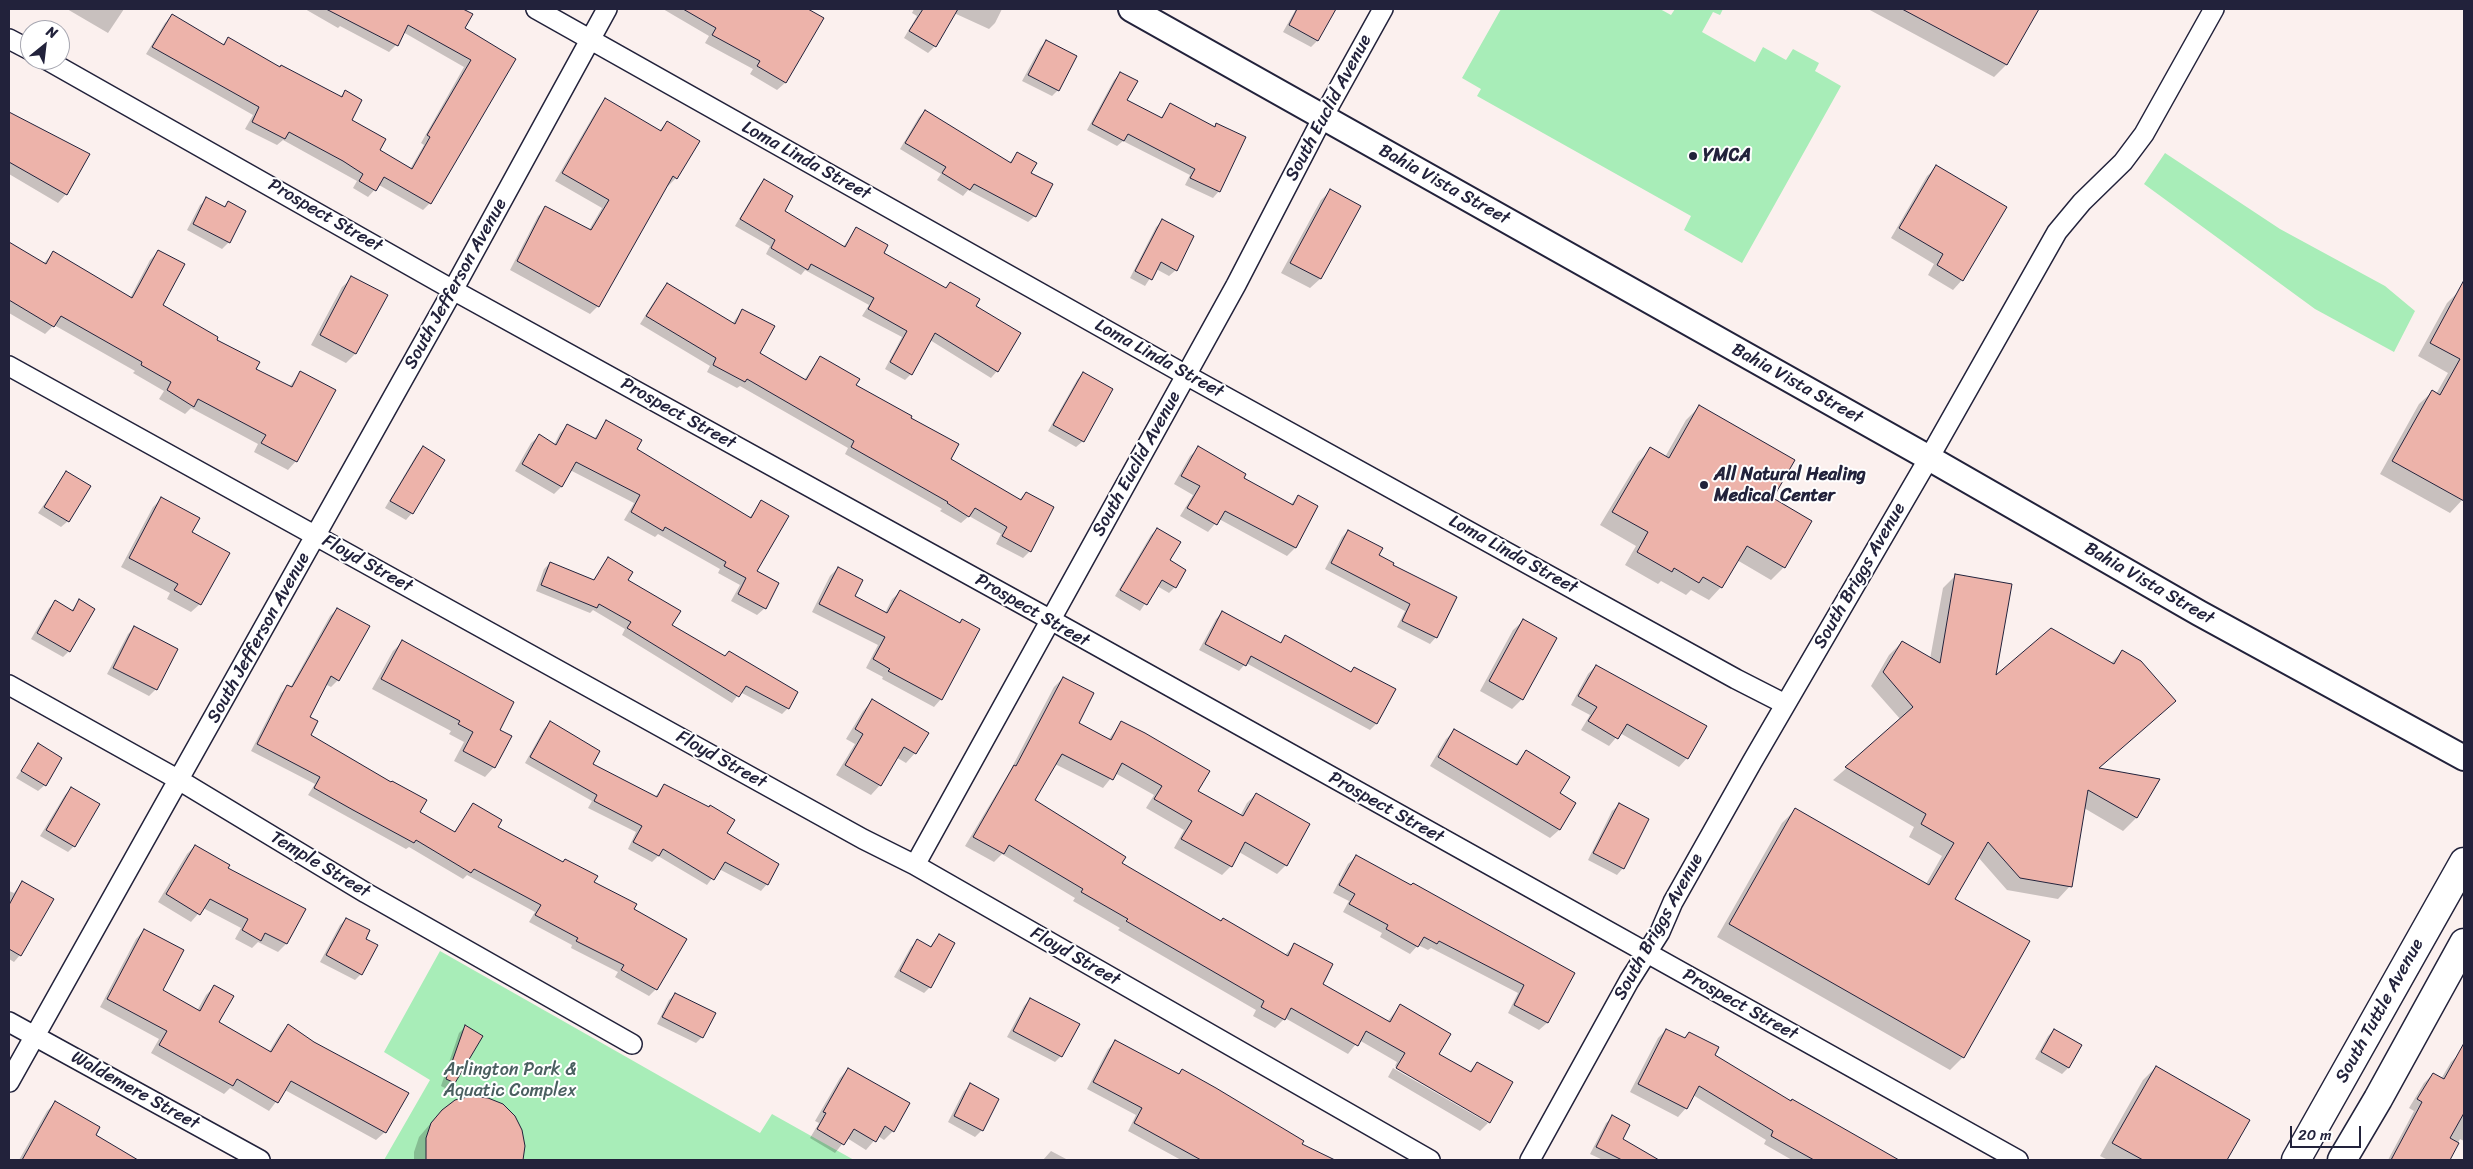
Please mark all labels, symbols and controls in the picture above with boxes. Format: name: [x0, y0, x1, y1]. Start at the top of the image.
text: N: [42, 19, 62, 46]
north arrow: [20, 20, 70, 70]
street label: South Euclid Avenue: [1281, 31, 1377, 185]
street label: Loma Linda Street: [738, 117, 874, 205]
street label: Bahia Vista Street: [1375, 140, 1513, 230]
place label: YMCA: [1703, 145, 1751, 167]
marker: YMCA: [1687, 150, 1699, 162]
street label: Prospect Street: [264, 175, 386, 257]
street label: South Jefferson Avenue: [400, 195, 512, 373]
street label: Loma Linda Street: [1091, 315, 1227, 403]
street label: Bahia Vista Street: [1728, 339, 1866, 429]
street label: Prospect Street: [617, 373, 739, 455]
street label: South Euclid Avenue: [1088, 388, 1186, 540]
place label: All Natural Healing Medical Center: [1714, 464, 1866, 506]
marker: All Natural Healing Medical Center: [1698, 479, 1710, 491]
street label: South Briggs Avenue: [1810, 499, 1910, 653]
street label: Loma Linda Street: [1445, 511, 1581, 599]
street label: Floyd Street: [318, 530, 416, 598]
street label: Bahia Vista Street: [2080, 538, 2218, 630]
street label: South Jefferson Avenue: [203, 549, 315, 727]
street label: Prospect Street: [971, 570, 1093, 652]
street label: Floyd Street: [672, 726, 770, 794]
street label: Prospect Street: [1325, 767, 1447, 849]
street label: Temple Street: [266, 827, 374, 903]
street label: South Briggs Avenue: [1610, 850, 1708, 1004]
street label: Floyd Street: [1026, 923, 1124, 991]
street label: South Tuttle Avenue: [2331, 935, 2429, 1087]
street label: Prospect Street: [1679, 964, 1801, 1046]
street label: Waldemere Street: [67, 1047, 203, 1135]
park label: Arlington Park & Aquatic Complex: [443, 1059, 577, 1102]
scale bar: [2293, 1116, 2364, 1148]
text: 20 m: [2298, 1122, 2332, 1148]

